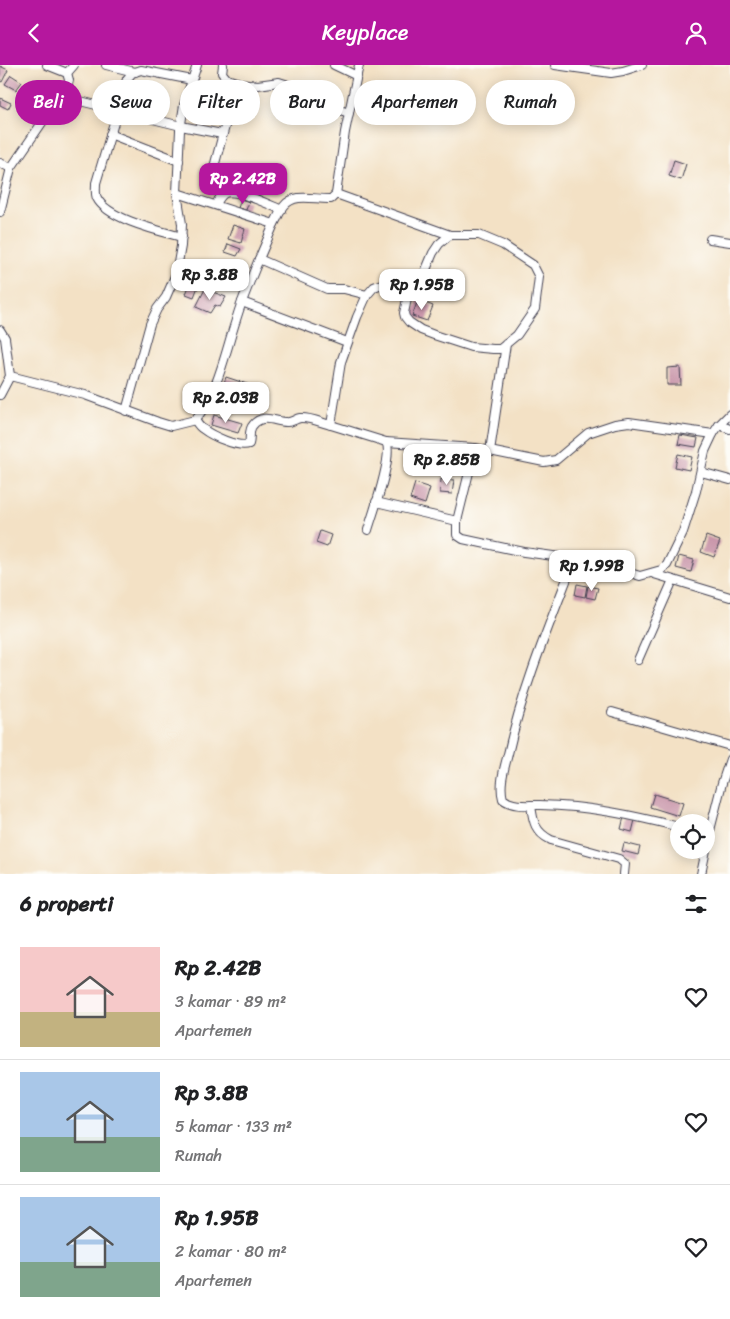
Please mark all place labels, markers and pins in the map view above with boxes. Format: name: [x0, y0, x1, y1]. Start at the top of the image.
pin: Rp 2.42B: [191, 163, 295, 205]
pin: Rp 3.8B: [164, 259, 256, 301]
pin: Rp 1.95B: [370, 269, 474, 311]
pin: Rp 2.03B: [174, 381, 278, 424]
pin: Rp 2.85B: [395, 443, 499, 486]
pin: Rp 1.99B: [540, 549, 644, 592]

